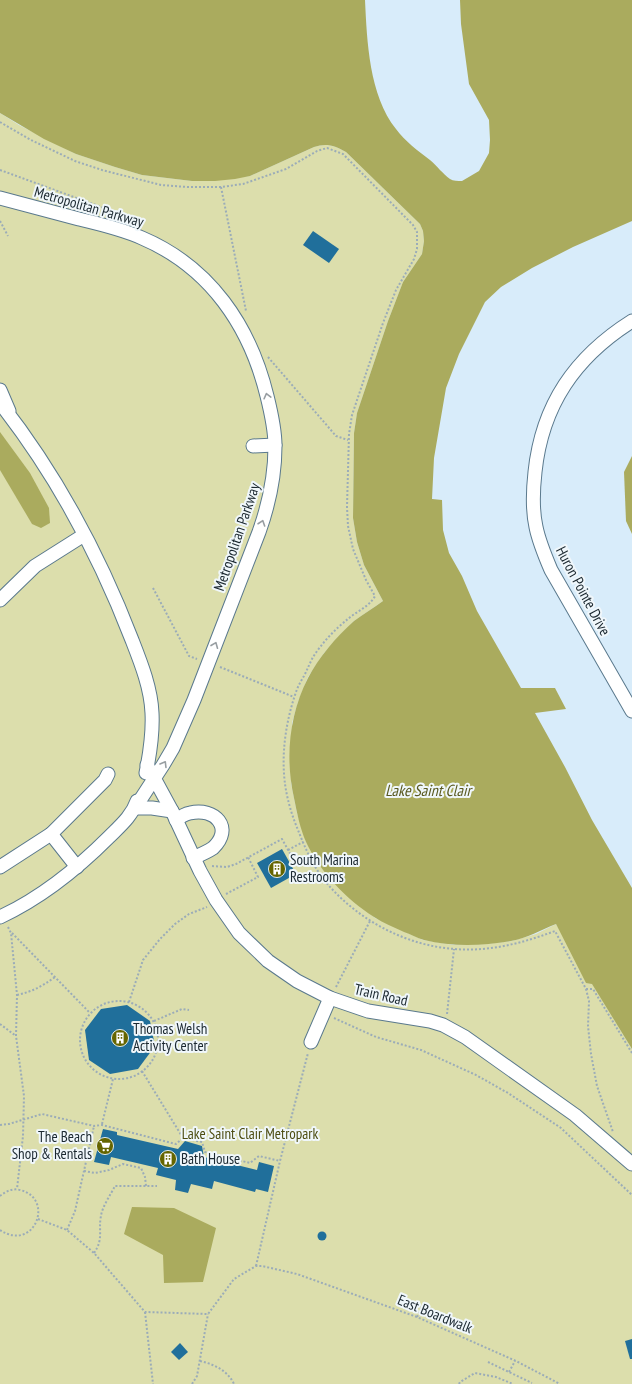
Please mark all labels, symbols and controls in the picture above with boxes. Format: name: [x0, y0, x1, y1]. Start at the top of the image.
street label: Metropolitan Parkway: [32, 182, 146, 231]
one-way arrow: [263, 393, 272, 400]
street label: Metropolitan Parkway: [209, 480, 264, 593]
one-way arrow: [257, 520, 266, 527]
street label: Huron Pointe Drive: [552, 543, 615, 639]
one-way arrow: [211, 641, 219, 648]
one-way arrow: [159, 761, 166, 768]
water label: Lake Saint Clair: [385, 780, 473, 800]
place label: South Marina Restrooms: [290, 850, 359, 886]
building icon: South Marina Restrooms: [267, 859, 287, 879]
street label: Train Road: [353, 979, 410, 1010]
place label: Thomas Welsh Activity Center: [133, 1019, 209, 1055]
building icon: Thomas Welsh Activity Center: [110, 1028, 130, 1048]
park label: Lake Saint Clair Metropark: [182, 1124, 318, 1143]
place label: The Beach Shop & Rentals: [12, 1127, 92, 1163]
supermarket icon: The Beach Shop & Rentals: [95, 1136, 115, 1156]
building icon: Bath House: [158, 1149, 178, 1169]
place label: Bath House: [181, 1149, 240, 1168]
street label: East Boardwalk: [395, 1290, 476, 1337]

